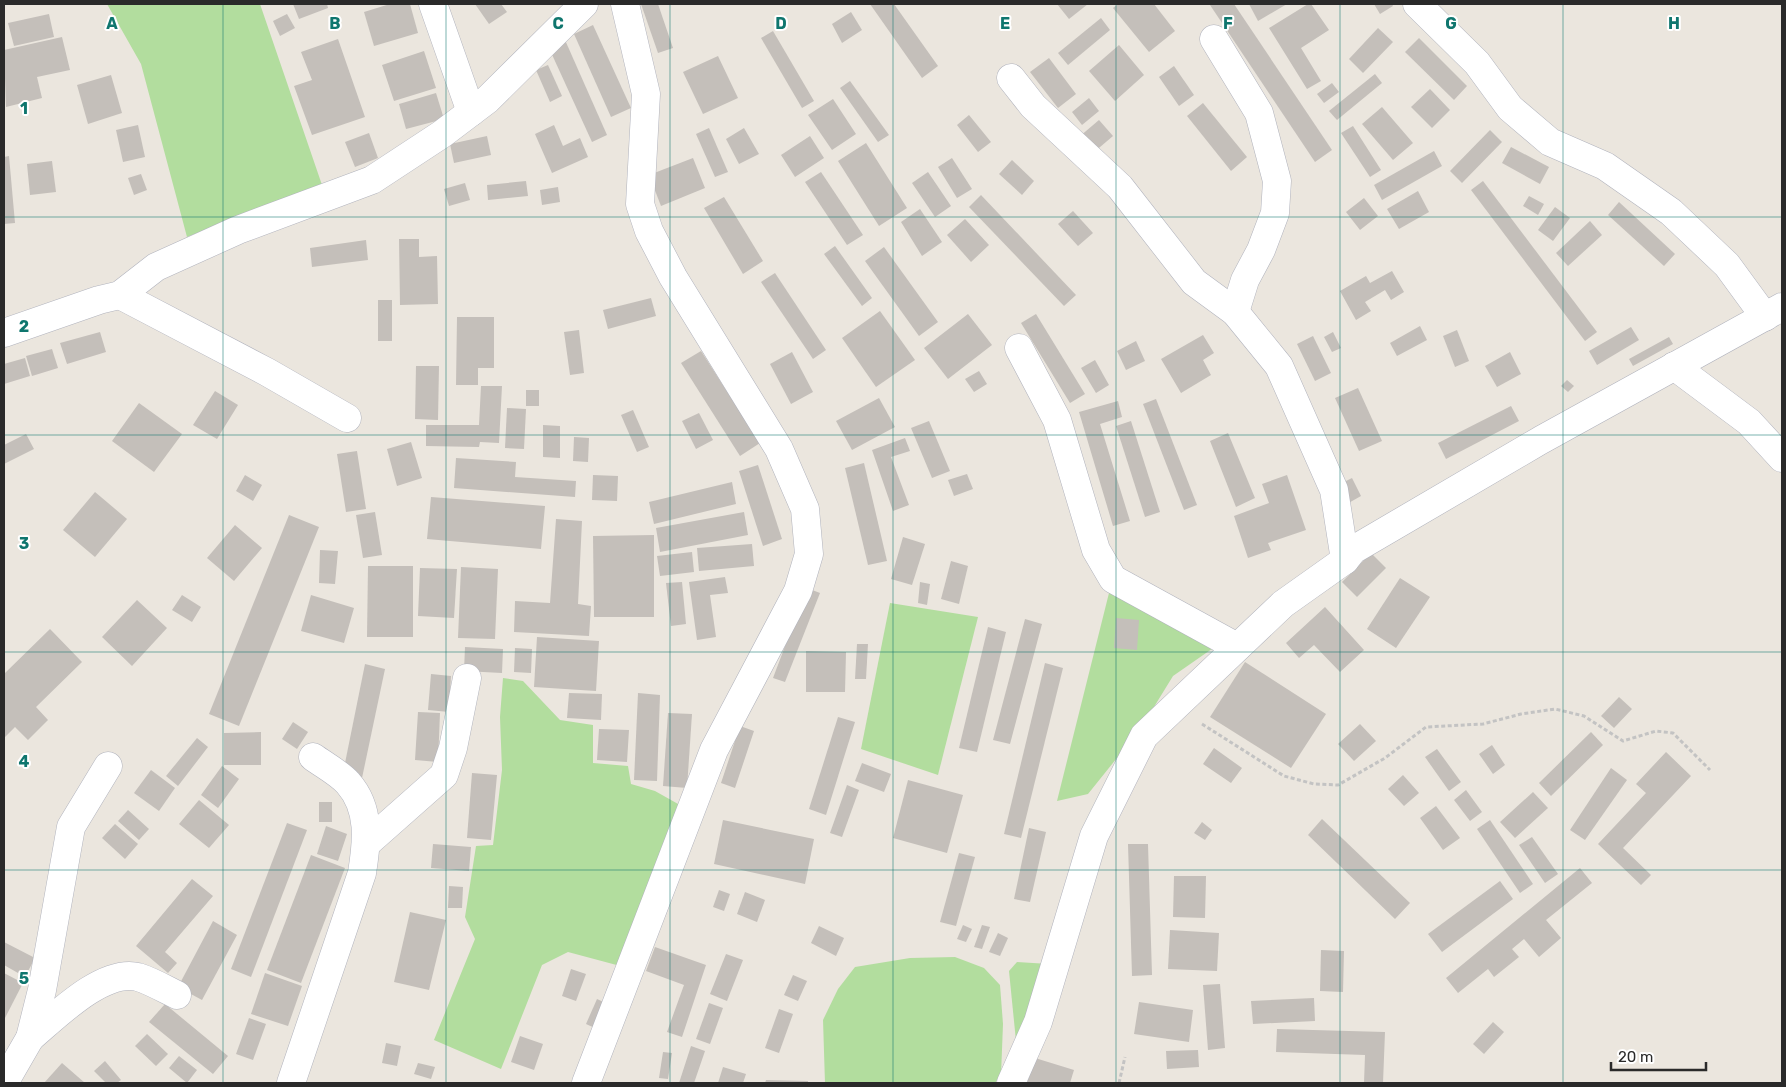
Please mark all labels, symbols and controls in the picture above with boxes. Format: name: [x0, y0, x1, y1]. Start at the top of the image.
text: A: [106, 14, 118, 33]
text: B: [329, 14, 341, 33]
text: C: [552, 14, 564, 33]
text: D: [775, 14, 787, 33]
text: E: [1000, 14, 1010, 33]
text: F: [1223, 14, 1233, 33]
text: G: [1445, 14, 1457, 33]
text: H: [1668, 14, 1680, 33]
text: 1: [20, 99, 28, 118]
text: 2: [19, 317, 29, 336]
text: 3: [19, 534, 29, 553]
text: 4: [19, 752, 30, 771]
text: 5: [19, 969, 29, 988]
scale bar: [1611, 1040, 1706, 1072]
text: 20 m: [1618, 1048, 1653, 1066]

